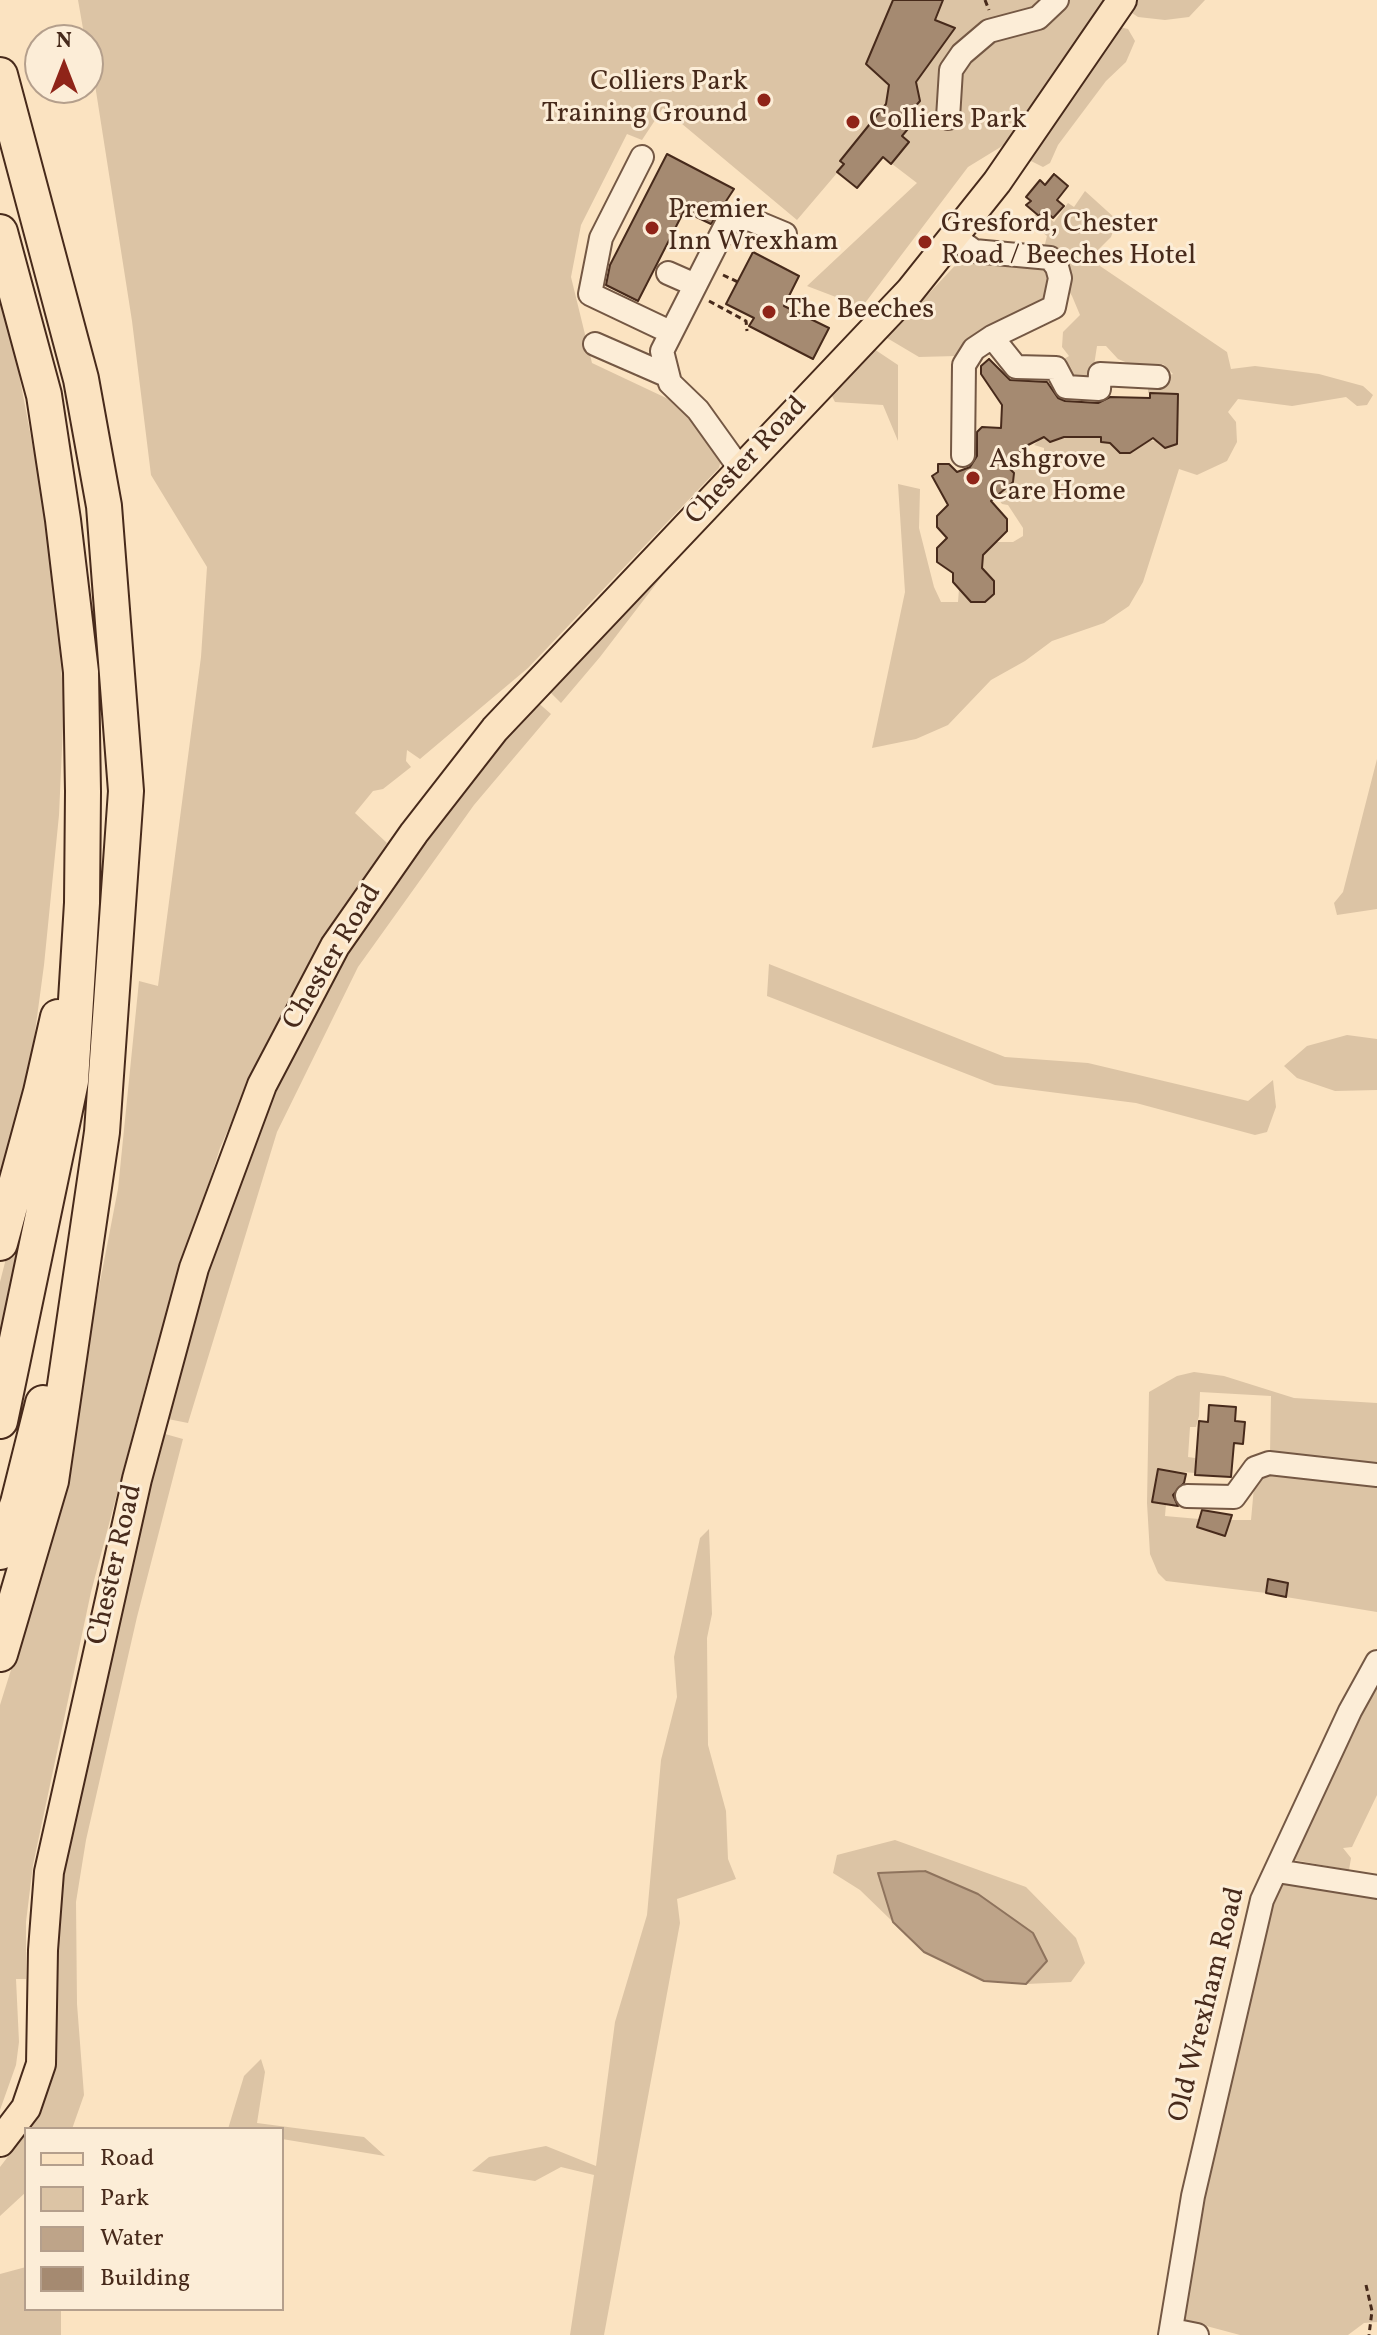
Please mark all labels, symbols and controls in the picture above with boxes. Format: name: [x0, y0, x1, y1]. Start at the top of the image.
north arrow: [24, 24, 104, 104]
text: N: [56, 26, 72, 57]
place label: Colliers Park Training Ground: [541, 67, 748, 133]
marker: Colliers Park Training Ground: [755, 91, 773, 109]
place label: Colliers Park: [869, 105, 1027, 139]
marker: Colliers Park: [844, 113, 862, 131]
place label: Premier Inn Wrexham: [668, 195, 839, 261]
place label: Gresford, Chester Road / Beeches Hotel: [941, 209, 1196, 275]
marker: Premier Inn Wrexham: [643, 219, 661, 237]
marker: Gresford, Chester Road / Beeches Hotel: [916, 233, 934, 251]
place label: The Beeches: [785, 295, 934, 329]
marker: The Beeches: [760, 303, 778, 321]
street label: Chester Road: [680, 391, 816, 533]
place label: Ashgrove Care Home: [989, 445, 1126, 511]
marker: Ashgrove Care Home: [964, 469, 982, 487]
street label: Chester Road: [277, 879, 391, 1037]
street label: Chester Road: [82, 1482, 152, 1648]
street label: Old Wrexham Road: [1164, 1884, 1254, 2126]
legend: [24, 2127, 284, 2311]
text: Road: [100, 2142, 154, 2176]
text: Park: [100, 2182, 149, 2216]
text: Water: [100, 2222, 164, 2256]
text: Building: [100, 2262, 190, 2296]

